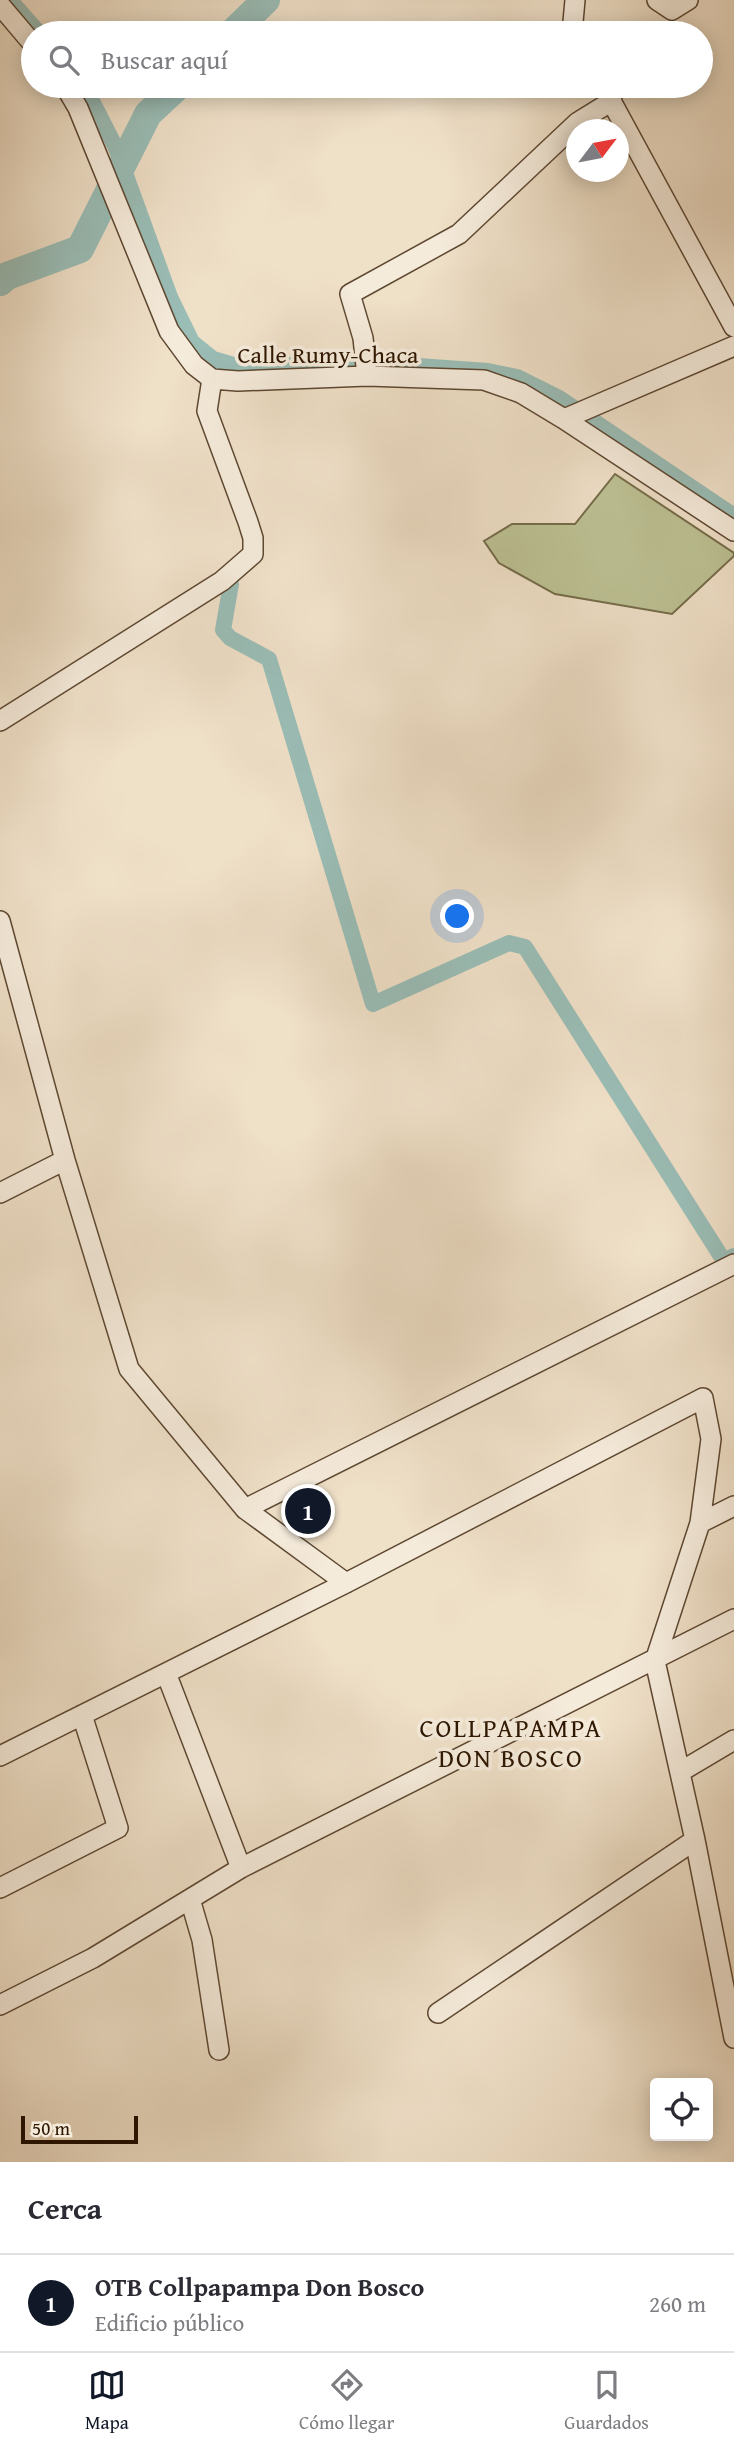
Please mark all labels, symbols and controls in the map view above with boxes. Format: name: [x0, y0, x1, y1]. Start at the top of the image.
search box: [21, 21, 713, 98]
text: Buscar aquí: [101, 40, 228, 79]
icon: search: [45, 41, 83, 79]
north arrow: [566, 119, 629, 182]
street label: Calle Rumy-Chaca: [238, 337, 419, 372]
your location: [440, 899, 474, 933]
pin: 1: [285, 1485, 331, 1537]
district label: COLLPAPAMPA DON BOSCO: [419, 1708, 603, 1777]
map controls: [650, 2078, 713, 2141]
button: locate: [650, 2078, 713, 2141]
scale bar: [21, 2113, 138, 2145]
text: 50 m: [32, 2114, 70, 2142]
text: Cerca: [28, 2186, 102, 2230]
text: OTB Collpapampa Don Bosco: [95, 2267, 424, 2306]
text: 1: [45, 2287, 57, 2320]
text: 260 m: [649, 2287, 706, 2320]
text: Edificio público: [95, 2306, 244, 2339]
tab: Mapa: [85, 2366, 129, 2436]
tab: Cómo llegar: [299, 2366, 394, 2436]
tab: Guardados: [564, 2366, 649, 2436]

